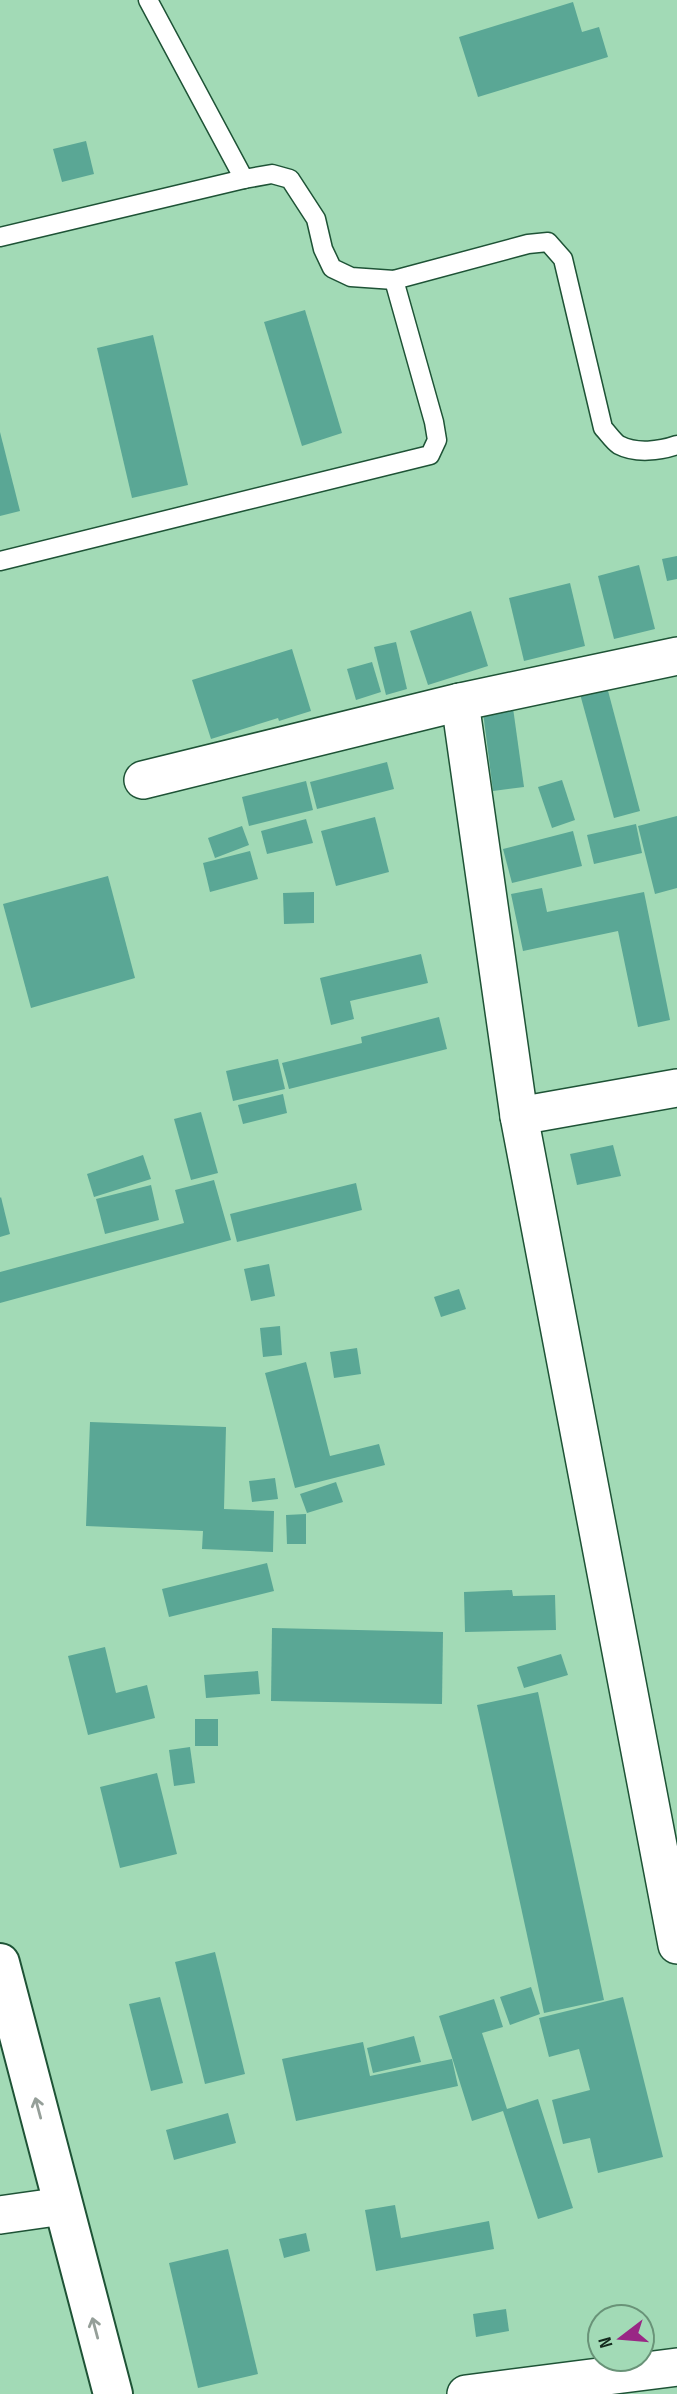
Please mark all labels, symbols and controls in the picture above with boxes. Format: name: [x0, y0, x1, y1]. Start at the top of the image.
one-way arrow: [31, 2097, 44, 2120]
north arrow: [586, 2303, 656, 2373]
one-way arrow: [88, 2317, 101, 2340]
text: N: [594, 2334, 619, 2350]

